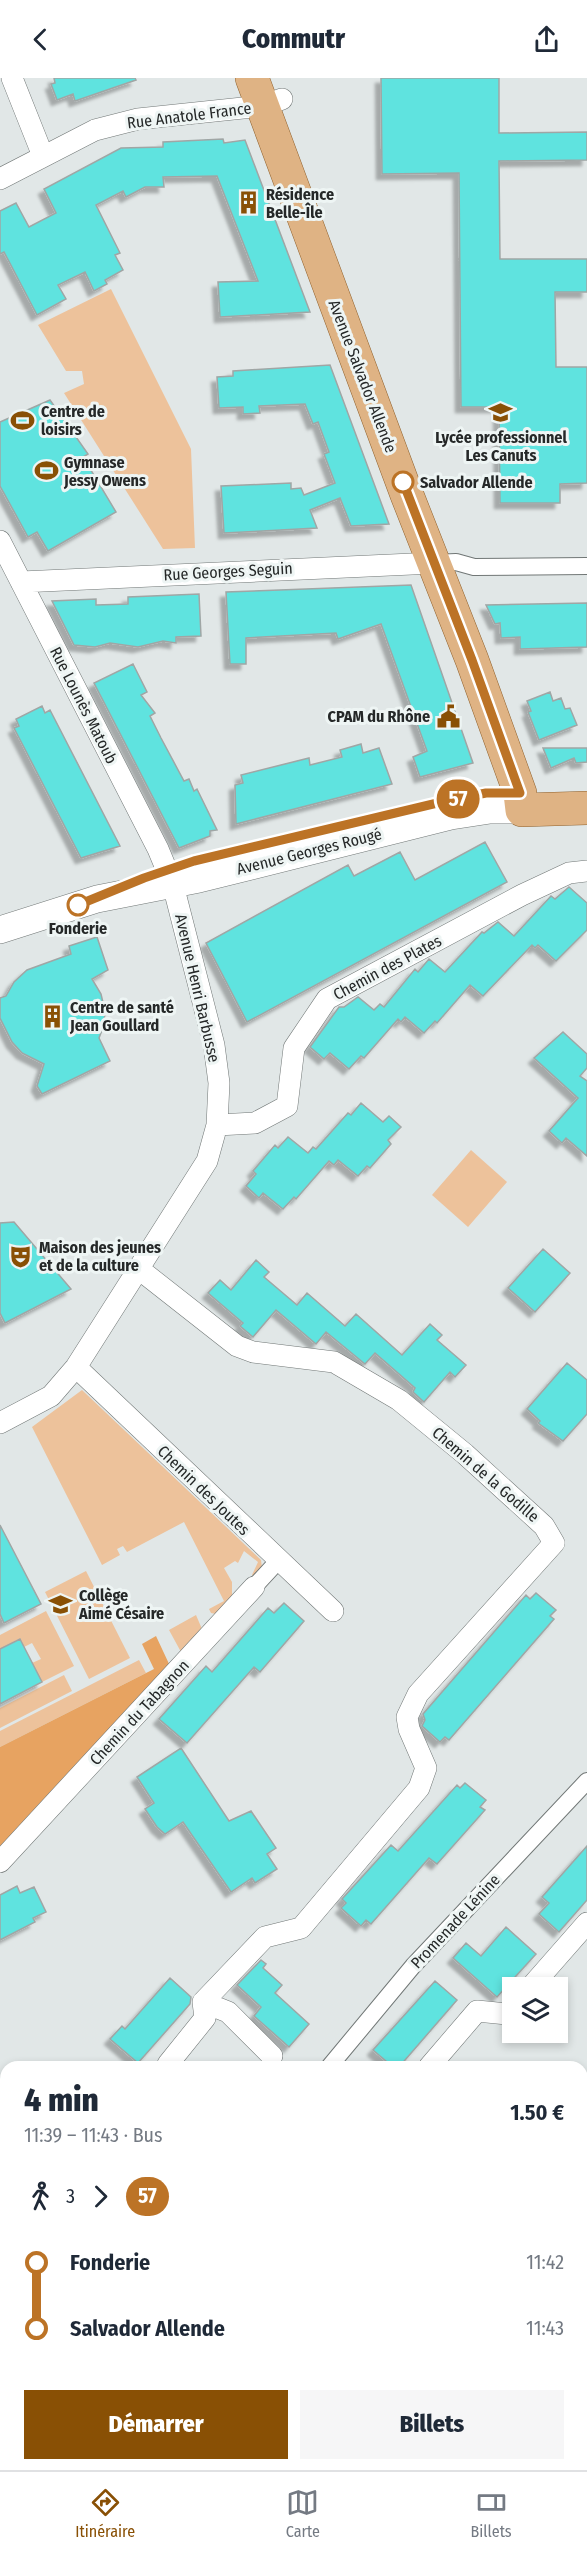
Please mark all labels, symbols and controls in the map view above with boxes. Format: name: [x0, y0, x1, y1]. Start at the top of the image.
icon: back: [24, 23, 57, 56]
text: Commutr: [242, 23, 345, 55]
icon: share: [530, 23, 563, 56]
street label: Rue Anatole France: [126, 98, 252, 133]
place label: Résidence Belle-Île: [266, 185, 334, 222]
building icon: Résidence Belle-Île: [235, 190, 261, 216]
street label: Avenue Salvador Allende: [325, 297, 400, 455]
school or university icon: Lycée professionnel Les Canuts: [488, 399, 514, 425]
place label: Centre de loisirs: [41, 402, 105, 439]
sports icon: Centre de loisirs: [10, 407, 36, 433]
place label: Lycée professionnel Les Canuts: [435, 428, 567, 465]
place label: Gymnase Jessy Owens: [63, 453, 146, 490]
sports icon: Gymnase Jessy Owens: [33, 458, 59, 484]
marker: Salvador Allende: [392, 471, 414, 493]
place label: Salvador Allende: [420, 473, 533, 492]
street label: Rue Georges Seguin: [163, 559, 293, 584]
street label: Rue Lounès Matoub: [46, 644, 121, 767]
public building icon: CPAM du Rhône: [435, 703, 461, 729]
place label: CPAM du Rhône: [328, 707, 430, 726]
line badge: 57: [431, 780, 485, 818]
text: 57: [449, 786, 467, 812]
street label: Avenue Georges Rougé: [235, 824, 384, 879]
marker: Fonderie: [67, 894, 89, 916]
street label: Avenue Henri Barbusse: [171, 912, 224, 1064]
place label: Fonderie: [49, 919, 107, 938]
street label: Chemin des Plates: [330, 931, 445, 1004]
place label: Centre de santé Jean Goullard: [69, 998, 174, 1035]
building icon: Centre de santé Jean Goullard: [39, 1003, 65, 1029]
place label: Maison des jeunes et de la culture: [39, 1238, 161, 1275]
theatre icon: Maison des jeunes et de la culture: [8, 1243, 34, 1269]
street label: Chemin de la Godille: [428, 1423, 543, 1526]
street label: Chemin des Joutes: [154, 1442, 254, 1539]
place label: Collège Aimé Césaire: [78, 1586, 164, 1623]
school or university icon: Collège Aimé Césaire: [48, 1591, 74, 1617]
street label: Chemin du Tabagnon: [86, 1656, 193, 1769]
street label: Promenade Lénine: [407, 1870, 504, 1972]
map controls: [502, 1977, 568, 2043]
button: layers: [502, 1977, 568, 2043]
text: 4 min: [24, 2080, 99, 2120]
text: 1.50 €: [510, 2099, 564, 2126]
text: 11:39 – 11:43 · Bus: [24, 2123, 163, 2147]
icon: walk: [24, 2180, 57, 2213]
icon: forward: [84, 2180, 117, 2213]
text: 57: [138, 2183, 157, 2209]
text: 3: [66, 2184, 75, 2208]
text: Fonderie: [70, 2249, 150, 2276]
text: 11:42: [526, 2250, 564, 2274]
text: Salvador Allende: [70, 2315, 225, 2342]
text: 11:43: [526, 2316, 564, 2340]
button: Démarrer: [24, 2390, 288, 2459]
button: Billets: [300, 2390, 564, 2459]
tab: Itinéraire: [75, 2486, 135, 2541]
tab: Carte: [286, 2486, 320, 2541]
tab: Billets: [471, 2486, 512, 2541]

